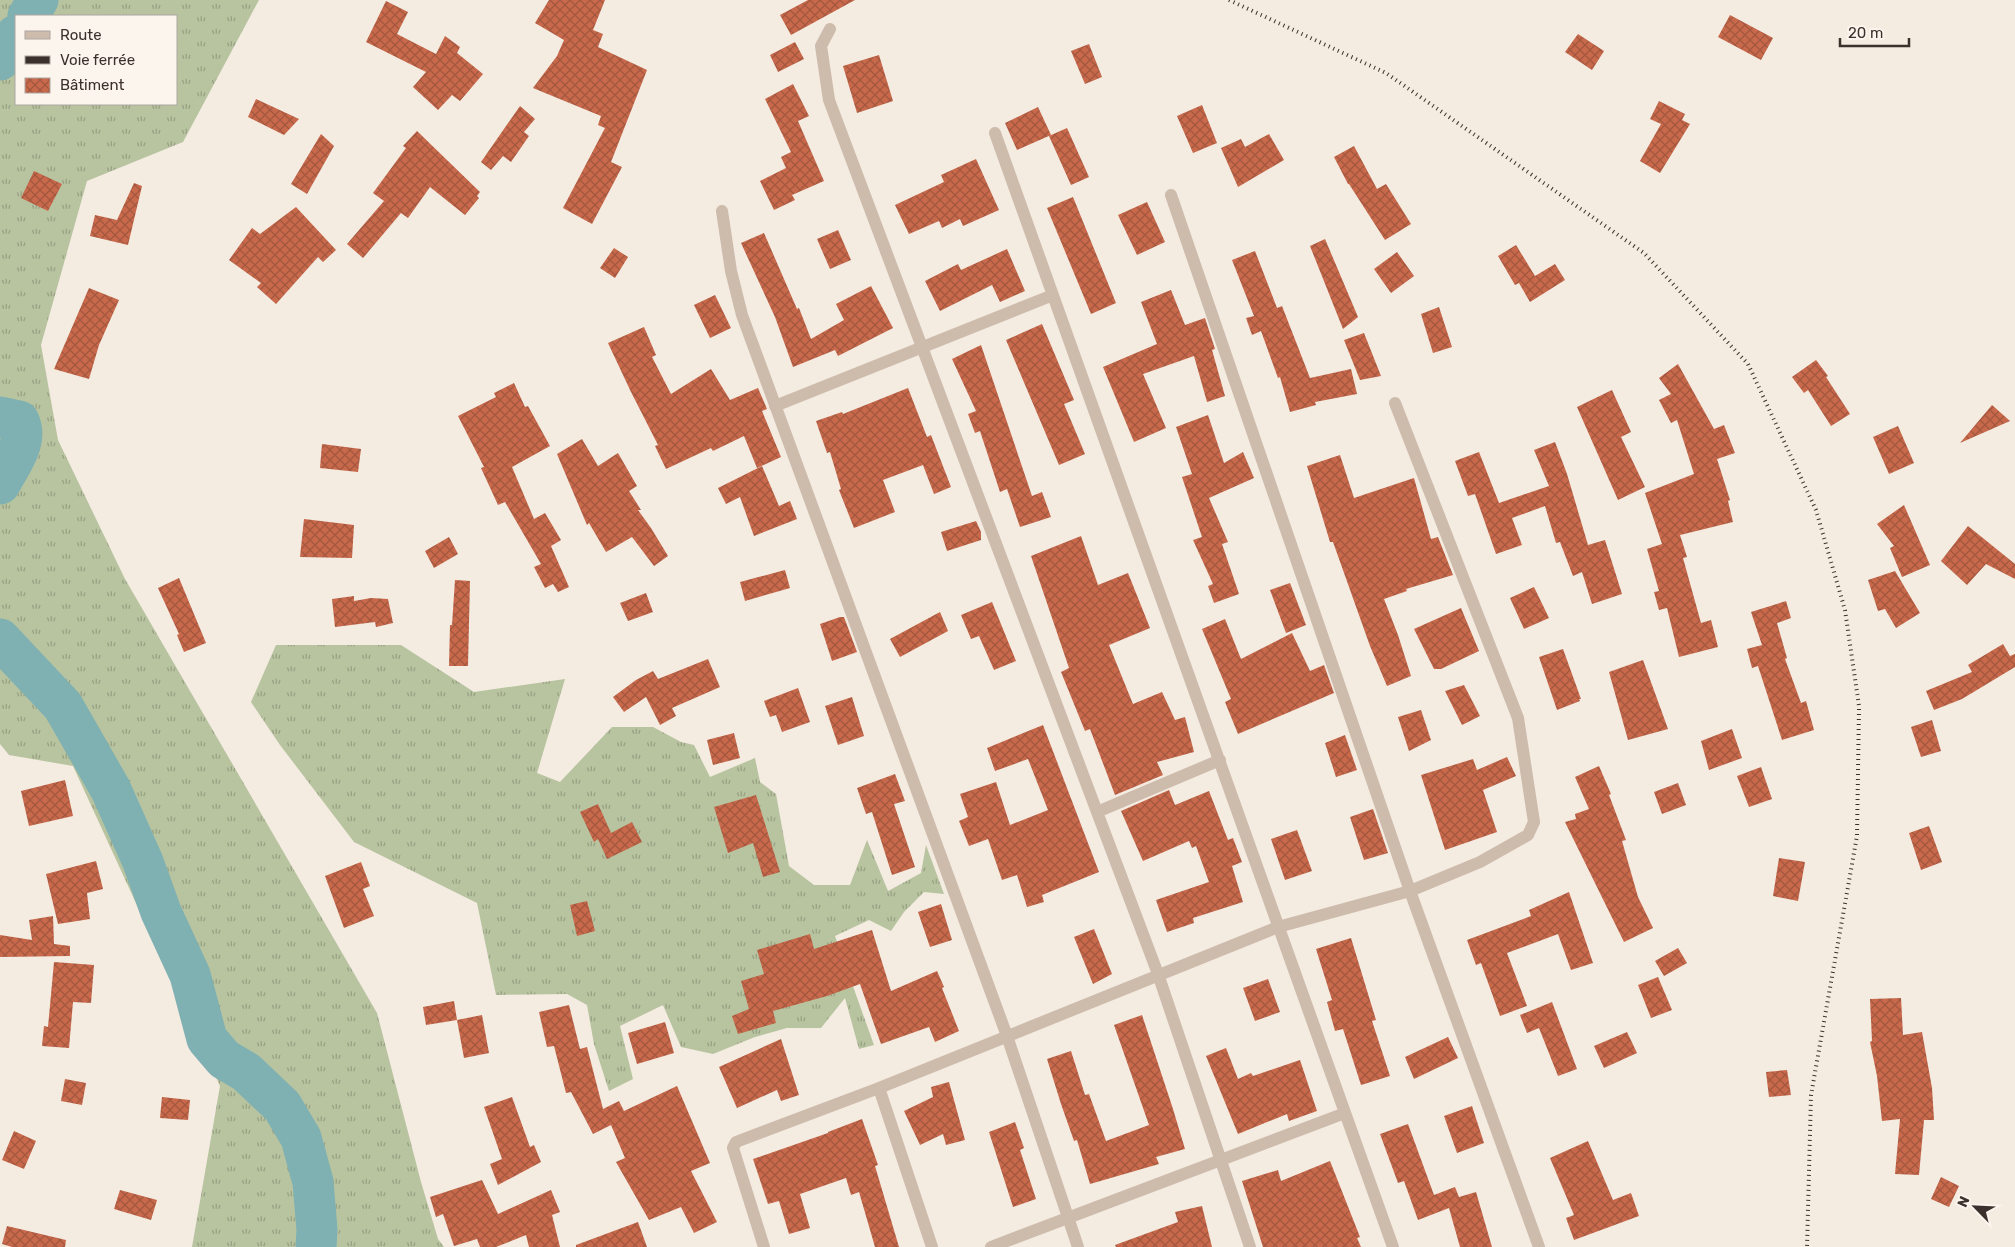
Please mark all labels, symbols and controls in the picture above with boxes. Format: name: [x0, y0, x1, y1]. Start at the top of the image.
legend: [15, 15, 178, 105]
scale bar: [1840, 15, 1909, 47]
text: 20 m: [1848, 24, 1883, 42]
text: Route: [60, 26, 102, 44]
text: Voie ferrée: [60, 51, 135, 69]
text: Bâtiment: [60, 76, 124, 94]
north arrow: [1950, 1182, 2000, 1232]
text: N: [1954, 1194, 1973, 1210]

